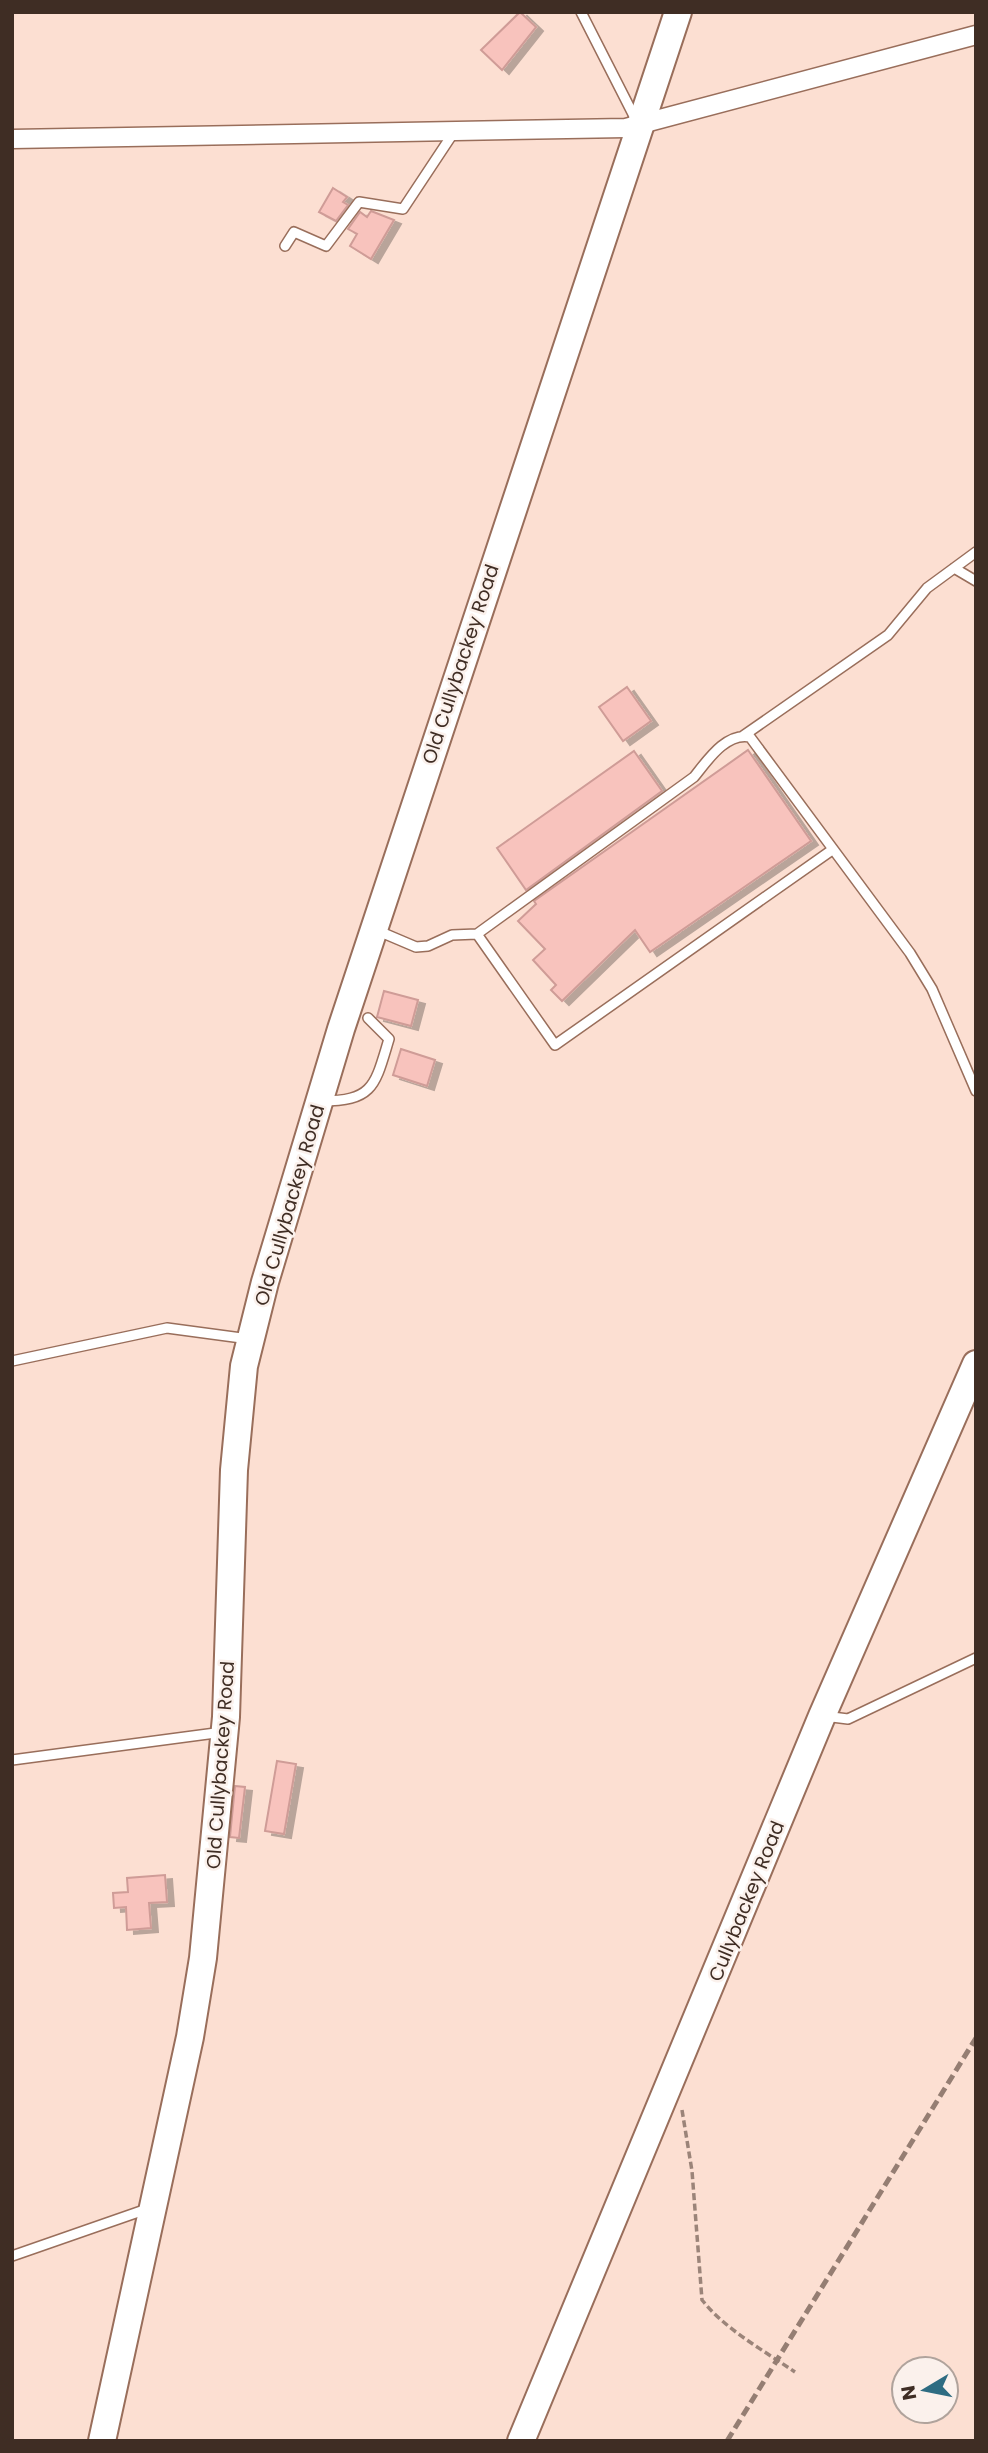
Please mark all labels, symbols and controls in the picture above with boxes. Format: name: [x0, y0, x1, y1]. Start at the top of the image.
street label: Old Cullybackey Road: [415, 561, 506, 767]
street label: Old Cullybackey Road: [248, 1101, 331, 1309]
street label: Old Cullybackey Road: [200, 1660, 241, 1870]
street label: Cullybackey Road: [702, 1817, 791, 1985]
north arrow: [890, 2355, 960, 2425]
text: N: [894, 2383, 923, 2402]

